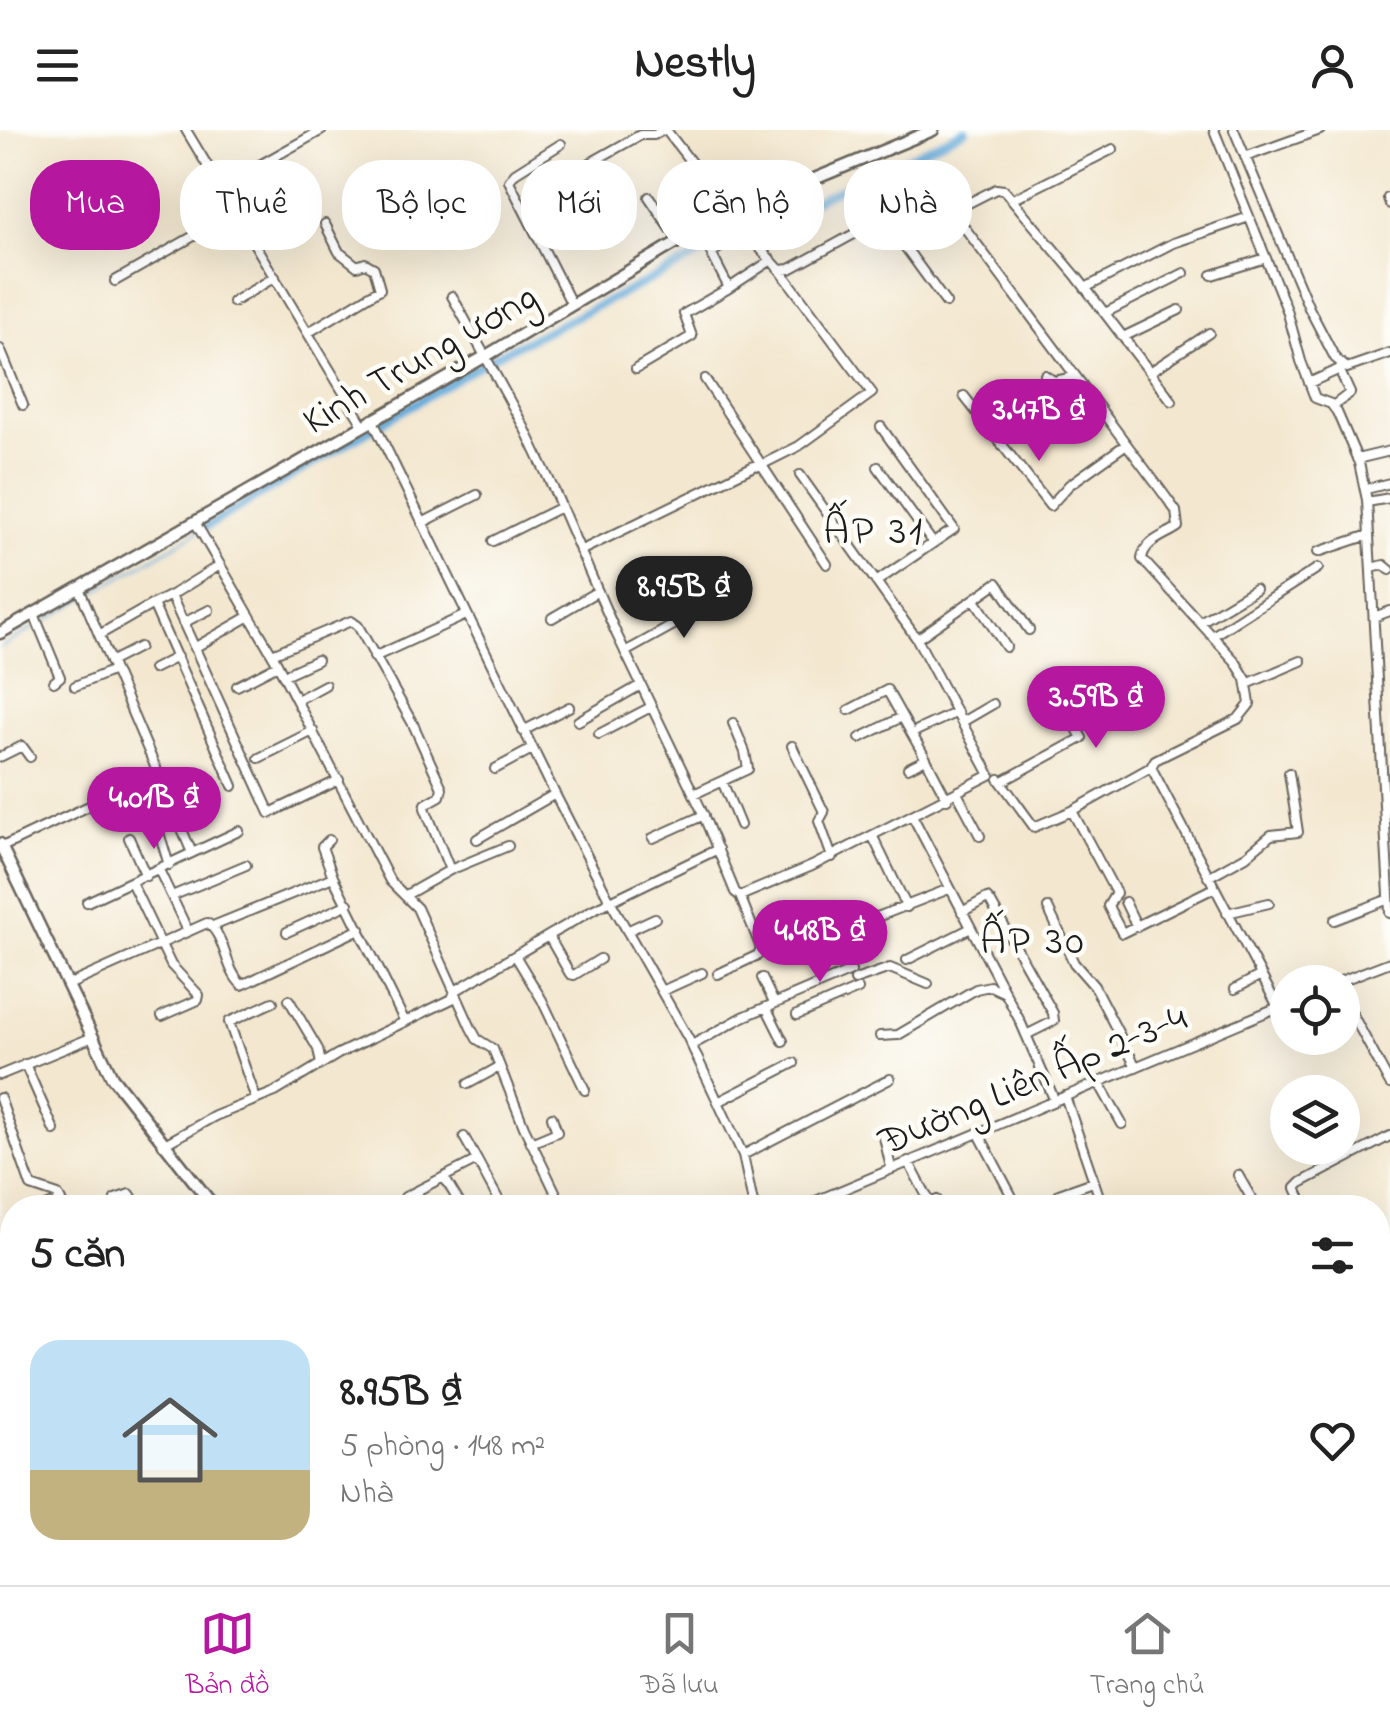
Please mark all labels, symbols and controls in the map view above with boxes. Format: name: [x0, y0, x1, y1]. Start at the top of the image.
text: Nestly: [634, 32, 756, 98]
icon: menu: [30, 38, 85, 93]
icon: person: [1305, 38, 1360, 93]
chip: Mua: [30, 160, 160, 250]
chip: Thuê: [180, 160, 322, 250]
chip: Bộ lọc: [342, 160, 501, 250]
chip: Mới: [521, 160, 637, 250]
chip: Căn hộ: [657, 160, 824, 250]
chip: Nhà: [844, 160, 972, 250]
street label: Kinh Trung ương: [293, 270, 550, 452]
pin: 3.47B ₫: [947, 379, 1131, 464]
text: 3.47B ₫: [993, 388, 1085, 435]
district label: ẤP 31: [823, 499, 925, 563]
pin: 8.95B ₫: [592, 556, 776, 641]
text: 8.95B ₫: [638, 565, 730, 612]
pin: 3.59B ₫: [1004, 666, 1188, 751]
text: 3.59B ₫: [1049, 675, 1143, 722]
pin: 4.01B ₫: [62, 767, 246, 852]
text: 4.01B ₫: [109, 776, 199, 823]
pin: 4.48B ₫: [728, 900, 912, 985]
text: 4.48B ₫: [774, 909, 866, 956]
district label: ẤP 30: [980, 909, 1086, 973]
map controls: [1270, 965, 1360, 1165]
button: locate: [1270, 965, 1360, 1055]
street label: Đường Liên Ấp 2-3-4: [868, 988, 1197, 1174]
button: layers: [1270, 1075, 1360, 1165]
text: 5 căn: [30, 1225, 125, 1286]
icon: filters: [1305, 1228, 1360, 1283]
text: 8.95B ₫: [340, 1363, 462, 1424]
icon: home: [110, 1380, 230, 1500]
icon: heart: [1305, 1413, 1360, 1468]
text: 5 phòng · 148 m²: [340, 1424, 545, 1471]
text: Nhà: [340, 1471, 393, 1518]
tab: Bản đồ: [185, 1606, 270, 1707]
tab: Đã lưu: [640, 1606, 719, 1707]
tab: Trang chủ: [1090, 1606, 1205, 1707]

